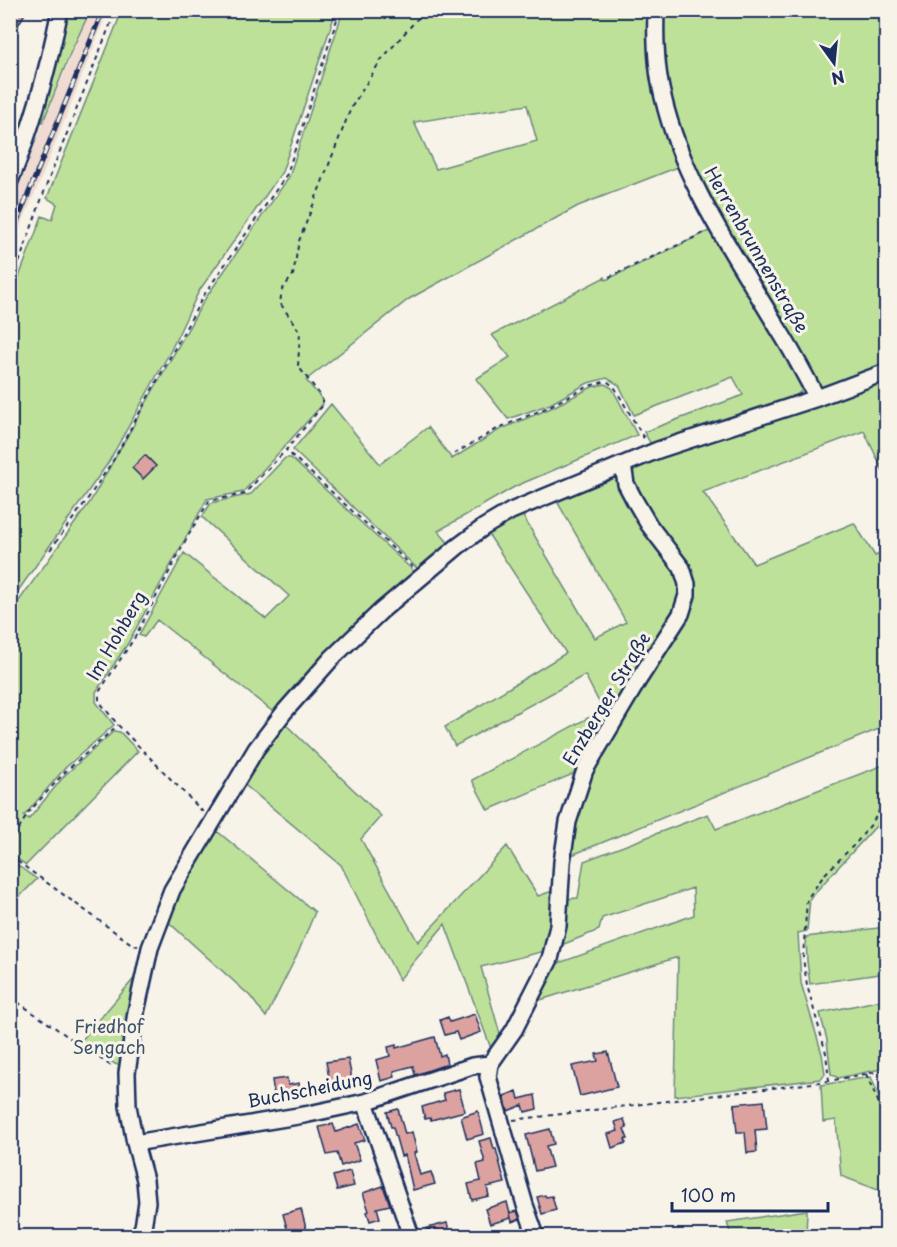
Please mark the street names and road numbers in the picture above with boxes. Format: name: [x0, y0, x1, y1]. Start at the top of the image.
street label: Herrenbrunnenstraße: [698, 161, 816, 338]
street label: Im Hohberg: [79, 585, 152, 685]
street label: Enzberger Straße: [555, 627, 656, 770]
street label: Buchscheidung: [245, 1063, 374, 1114]

